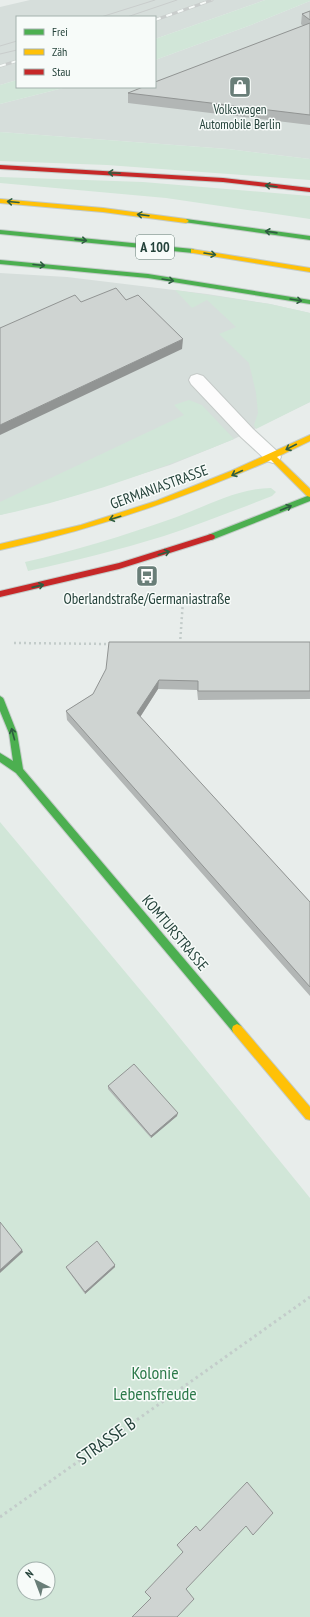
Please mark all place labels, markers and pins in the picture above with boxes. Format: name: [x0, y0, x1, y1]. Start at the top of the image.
shop icon: Volkswagen Automobile Berlin: [227, 74, 253, 100]
place label: Volkswagen Automobile Berlin: [199, 101, 281, 133]
bus stop icon: Oberlandstraße/Germaniastraße: [134, 563, 160, 589]
place label: Oberlandstraße/Germaniastraße: [64, 589, 230, 608]

